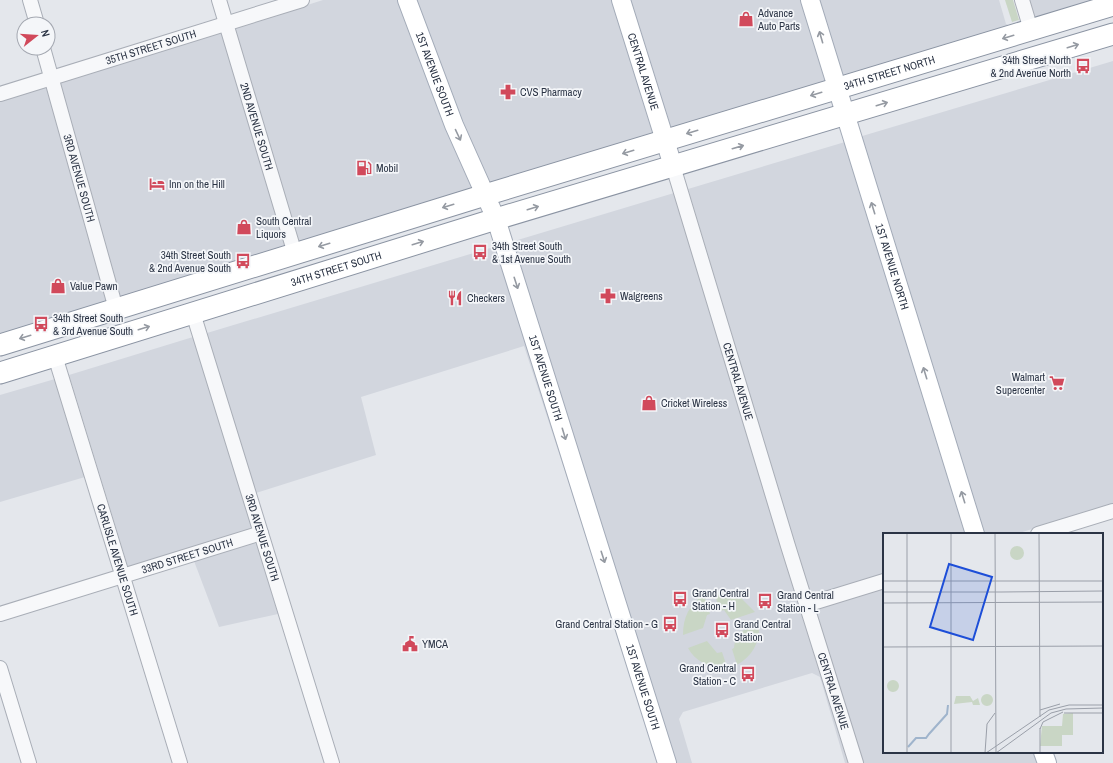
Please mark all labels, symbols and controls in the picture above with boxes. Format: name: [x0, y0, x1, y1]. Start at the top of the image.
place label: Advance Auto Parts: [757, 6, 801, 33]
shop icon: Advance Auto Parts: [737, 10, 755, 28]
north arrow: [16, 16, 56, 56]
street label: 35TH STREET SOUTH: [104, 26, 198, 68]
text: N: [38, 28, 53, 38]
street label: 1ST AVENUE SOUTH: [413, 30, 457, 118]
street label: CENTRAL AVENUE: [625, 31, 662, 112]
one-way arrow: [817, 31, 824, 44]
one-way arrow: [1001, 34, 1014, 41]
one-way arrow: [1067, 42, 1080, 49]
street label: 34TH STREET NORTH: [842, 52, 937, 93]
place label: 34th Street North & 2nd Avenue North: [990, 53, 1071, 80]
bus stop icon: 34th Street North & 2nd Avenue North: [1074, 57, 1092, 75]
street label: 2ND AVENUE SOUTH: [237, 81, 277, 172]
pharmacy icon: CVS Pharmacy: [499, 83, 517, 101]
place label: CVS Pharmacy: [520, 85, 582, 99]
one-way arrow: [810, 91, 823, 98]
one-way arrow: [875, 100, 888, 107]
one-way arrow: [455, 129, 462, 141]
one-way arrow: [686, 129, 699, 136]
street label: 3RD AVENUE SOUTH: [60, 132, 98, 224]
one-way arrow: [731, 143, 744, 150]
one-way arrow: [622, 149, 635, 156]
fuel station icon: Mobil: [355, 159, 373, 177]
place label: Mobil: [376, 161, 398, 175]
hotel icon: Inn on the Hill: [148, 175, 166, 193]
place label: Inn on the Hill: [169, 177, 225, 191]
one-way arrow: [442, 203, 455, 210]
one-way arrow: [869, 203, 877, 215]
one-way arrow: [526, 204, 539, 211]
place label: South Central Liquors: [256, 214, 311, 241]
shop icon: South Central Liquors: [235, 218, 253, 236]
street label: 1ST AVENUE NORTH: [872, 222, 912, 311]
one-way arrow: [411, 239, 424, 246]
place label: 34th Street South & 1st Avenue South: [492, 239, 571, 266]
one-way arrow: [318, 242, 331, 249]
bus stop icon: 34th Street South & 1st Avenue South: [471, 243, 489, 261]
place label: 34th Street South & 2nd Avenue South: [149, 248, 231, 275]
street label: 34TH STREET SOUTH: [289, 248, 383, 289]
bus stop icon: 34th Street South & 2nd Avenue South: [234, 252, 252, 270]
one-way arrow: [513, 276, 520, 289]
shop icon: Value Pawn: [49, 277, 67, 295]
place label: Value Pawn: [70, 279, 117, 293]
pharmacy icon: Walgreens: [599, 287, 617, 305]
restaurant icon: Checkers: [446, 289, 464, 307]
place label: Walgreens: [620, 289, 663, 303]
place label: Checkers: [467, 291, 506, 305]
place label: 34th Street South & 3rd Avenue South: [53, 311, 133, 338]
bus stop icon: 34th Street South & 3rd Avenue South: [32, 315, 50, 333]
one-way arrow: [137, 324, 150, 331]
street label: 1ST AVENUE SOUTH: [526, 333, 566, 422]
one-way arrow: [19, 334, 32, 341]
street label: CENTRAL AVENUE: [720, 341, 757, 422]
one-way arrow: [921, 366, 928, 379]
place label: Walmart Supercenter: [996, 370, 1045, 397]
supermarket icon: Walmart Supercenter: [1048, 374, 1066, 392]
shop icon: Cricket Wireless: [640, 394, 658, 412]
place label: Cricket Wireless: [661, 396, 728, 410]
one-way arrow: [561, 427, 568, 440]
one-way arrow: [959, 491, 967, 503]
street label: 3RD AVENUE SOUTH: [242, 492, 282, 583]
street label: CARLISLE AVENUE SOUTH: [94, 502, 141, 617]
inset map: [883, 533, 1103, 753]
street label: 33RD STREET SOUTH: [140, 535, 235, 577]
one-way arrow: [600, 551, 607, 564]
place label: Grand Central Station - H: [692, 586, 749, 613]
place label: Grand Central Station - L: [777, 588, 834, 615]
bus stop icon: Grand Central Station - H: [671, 590, 689, 608]
bus stop icon: Grand Central Station - L: [756, 592, 774, 610]
bus stop icon: Grand Central Station - G: [661, 615, 679, 633]
place label: Grand Central Station - G: [555, 617, 658, 631]
place label: Grand Central Station: [734, 617, 791, 644]
bus stop icon: Grand Central Station: [713, 621, 731, 639]
public building icon: YMCA: [401, 635, 419, 653]
place label: YMCA: [422, 637, 449, 651]
street label: 1ST AVENUE SOUTH: [623, 642, 663, 732]
street label: CENTRAL AVENUE: [815, 651, 852, 731]
place label: Grand Central Station - C: [679, 661, 736, 688]
bus stop icon: Grand Central Station - C: [739, 665, 757, 683]

